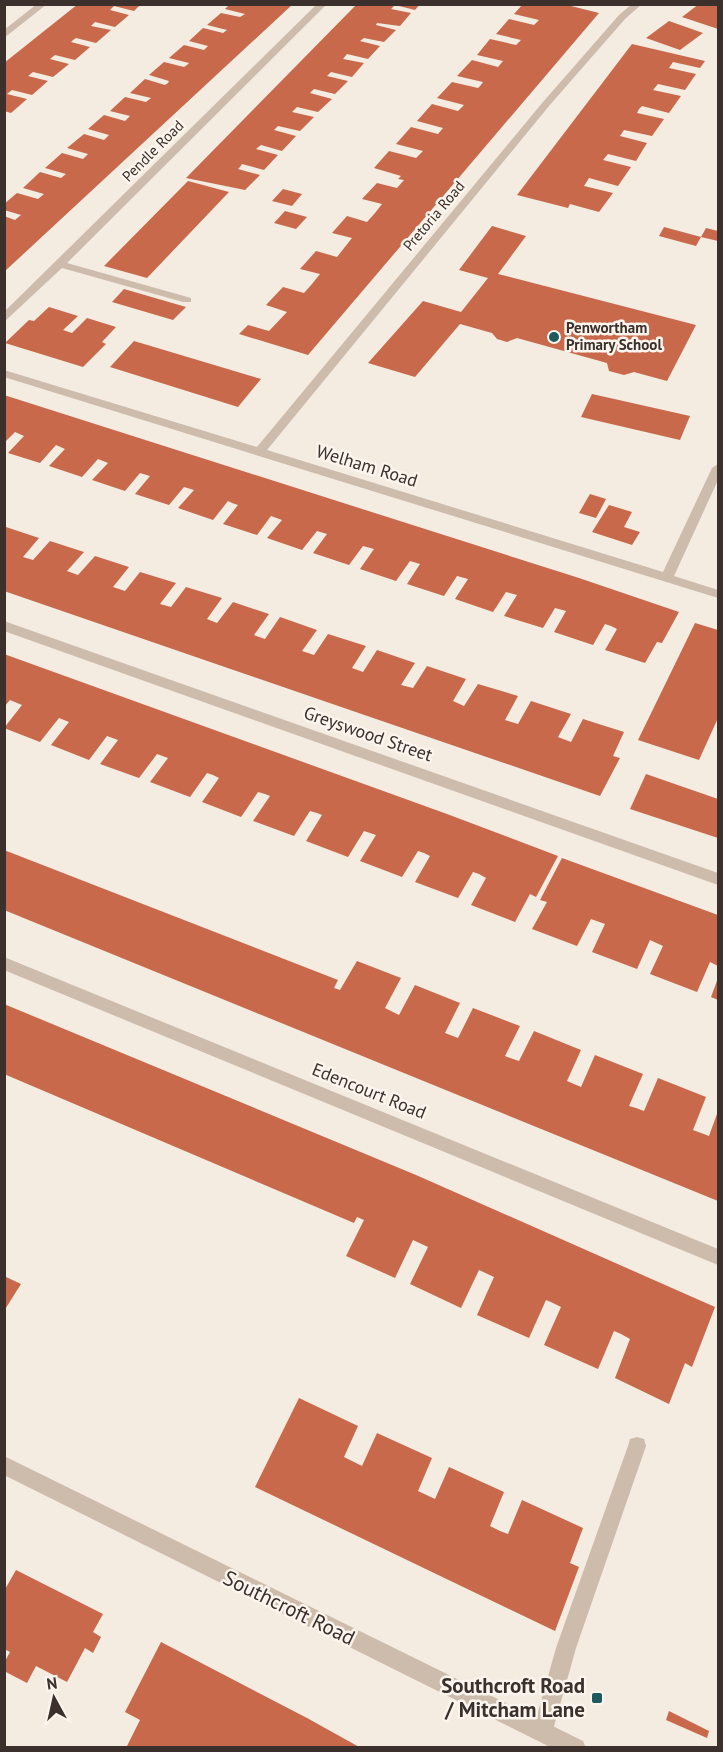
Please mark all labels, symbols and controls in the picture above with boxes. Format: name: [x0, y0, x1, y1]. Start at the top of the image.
street label: Pendle Road: [118, 116, 187, 185]
street label: Pretoria Road: [399, 177, 468, 255]
place label: Penwortham Primary School: [566, 318, 662, 354]
marker: Penwortham Primary School: [547, 330, 561, 344]
street label: Welham Road: [314, 439, 421, 492]
street label: Greyswood Street: [301, 701, 436, 766]
street label: Edencourt Road: [309, 1057, 430, 1124]
street label: Southcroft Road: [219, 1564, 360, 1651]
north arrow: [24, 1668, 84, 1728]
place label: Southcroft Road / Mitcham Lane: [441, 1672, 585, 1723]
text: N: [45, 1673, 59, 1694]
marker: Southcroft Road / Mitcham Lane: [590, 1691, 604, 1705]

